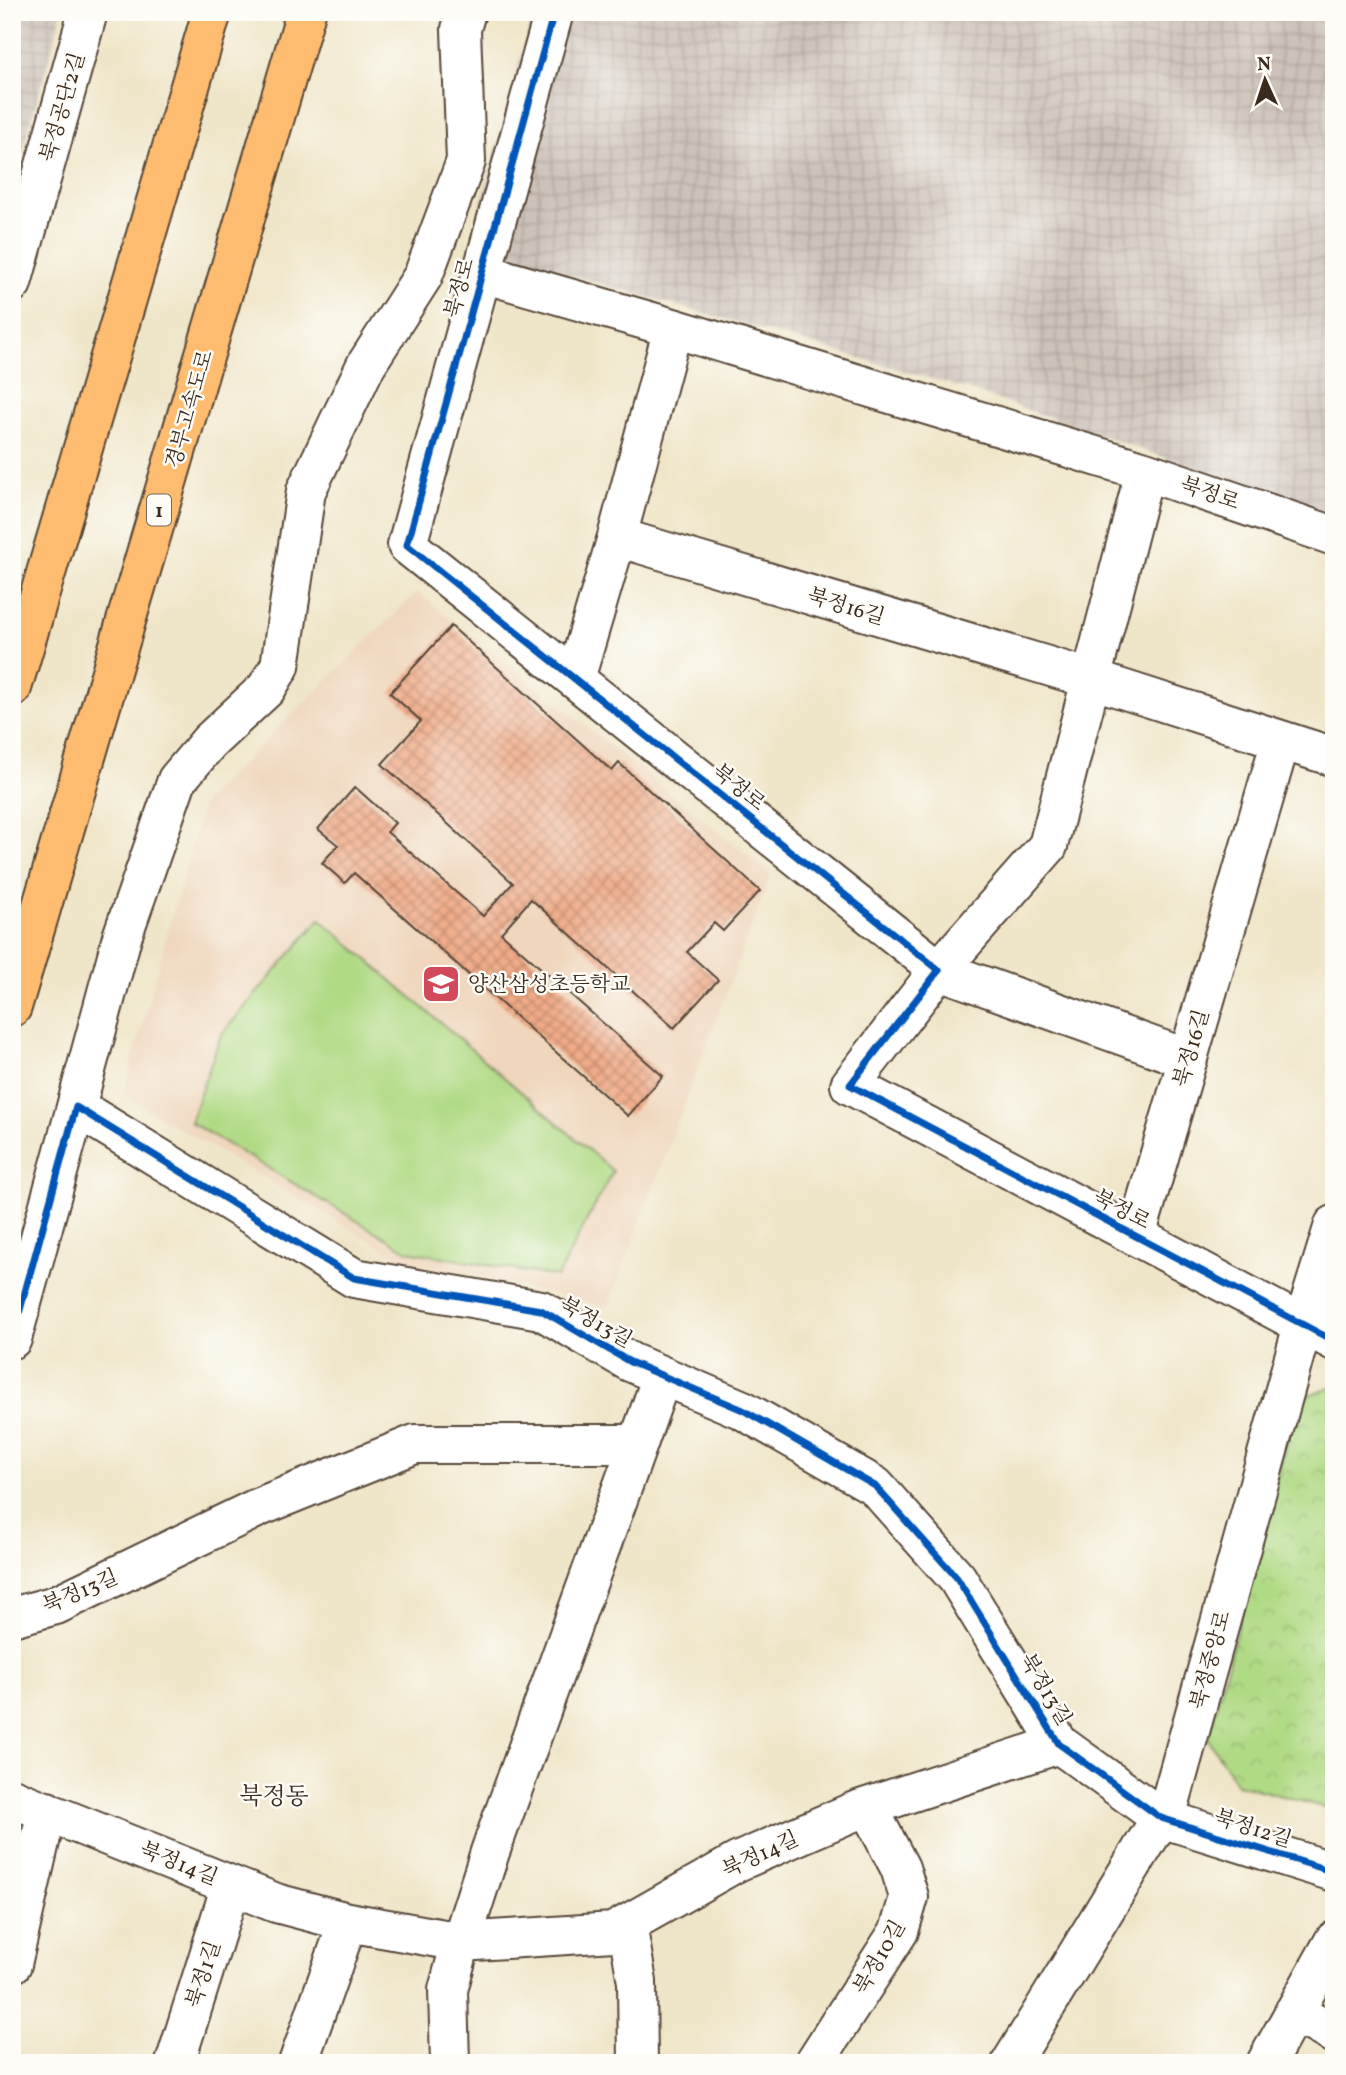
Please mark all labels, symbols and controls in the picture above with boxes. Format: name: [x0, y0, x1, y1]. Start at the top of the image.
north arrow: [1230, 46, 1300, 116]
street label: 북정공단2길: [34, 49, 93, 166]
text: N: [1257, 52, 1272, 78]
street label: 북정로: [439, 255, 482, 322]
street label: 경부고속도로: [160, 347, 221, 472]
street label: 북정로: [1176, 471, 1243, 518]
road number: 1: [147, 495, 171, 526]
street label: 북정16길: [803, 582, 888, 633]
street label: 북정로: [705, 758, 771, 819]
school or university icon: 양산삼성초등학교: [420, 963, 462, 1005]
place label: 양산삼성초등학교: [468, 971, 630, 1000]
street label: 북정16길: [1168, 1006, 1217, 1091]
street label: 북정로: [1088, 1183, 1155, 1237]
street label: 북정13길: [553, 1291, 637, 1356]
street label: 북정13길: [38, 1563, 123, 1621]
street label: 북정중앙로: [1184, 1608, 1239, 1713]
street label: 북정13길: [1012, 1648, 1078, 1731]
district label: 북정동: [239, 1781, 309, 1815]
street label: 북정12길: [1210, 1803, 1295, 1856]
street label: 북정14길: [718, 1825, 804, 1886]
street label: 북정14길: [135, 1836, 222, 1893]
street label: 북정10길: [847, 1915, 913, 2000]
street label: 북정1길: [180, 1937, 229, 2012]

